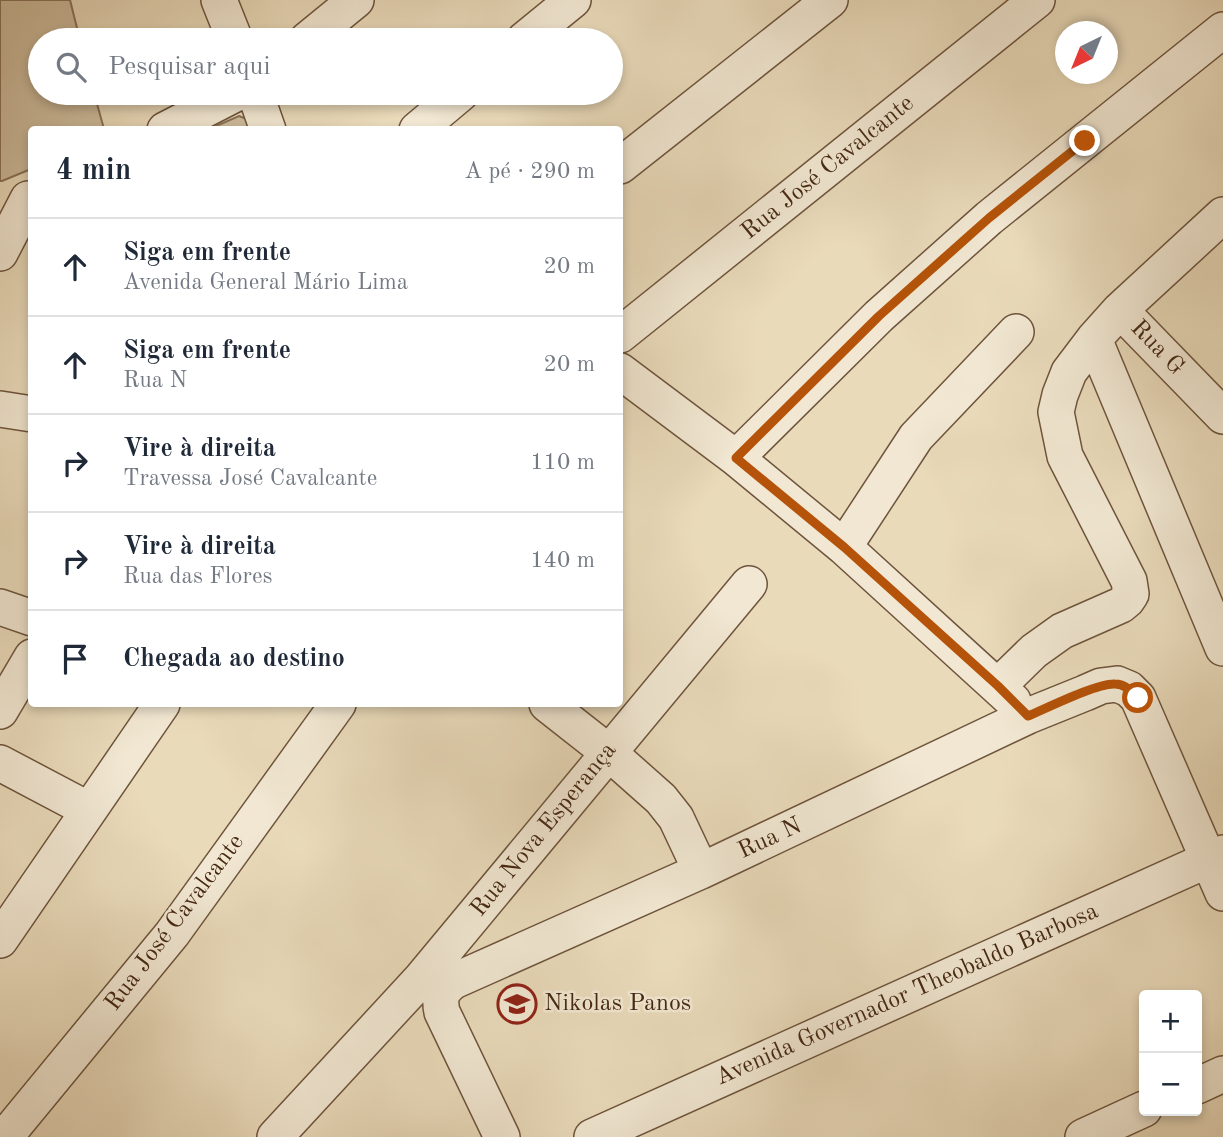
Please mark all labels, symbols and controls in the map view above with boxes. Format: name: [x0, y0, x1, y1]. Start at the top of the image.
north arrow: [1055, 21, 1118, 84]
search box: [28, 28, 623, 105]
icon: search: [52, 48, 90, 86]
text: Pesquisar aqui: [108, 54, 270, 80]
street label: Rua José Cavalcante: [737, 91, 919, 245]
route end: [1069, 125, 1100, 156]
text: 4 min: [56, 156, 131, 186]
text: A pé · 290 m: [464, 160, 595, 183]
text: Siga em frente: [123, 240, 291, 266]
icon: ahead: [56, 248, 94, 286]
text: 20 m: [544, 255, 595, 278]
text: Avenida General Mário Lima: [123, 271, 408, 294]
street label: Rua G: [1125, 316, 1189, 380]
text: Siga em frente: [123, 338, 291, 364]
icon: ahead: [56, 346, 94, 384]
text: 20 m: [544, 353, 595, 376]
text: Rua N: [123, 369, 187, 392]
text: Vire à direita: [123, 436, 276, 462]
icon: right: [56, 444, 94, 482]
text: 110 m: [530, 451, 595, 474]
text: Travessa José Cavalcante: [123, 467, 377, 490]
text: Vire à direita: [123, 534, 276, 560]
icon: right: [56, 542, 94, 580]
text: 140 m: [530, 549, 595, 572]
text: Rua das Flores: [123, 565, 273, 588]
icon: arrive: [56, 640, 94, 678]
text: Chegada ao destino: [123, 646, 345, 672]
route start: [1122, 682, 1153, 713]
street label: Rua Nova Esperança: [467, 738, 621, 921]
street label: Rua N: [735, 814, 805, 864]
street label: Rua José Cavalcante: [101, 830, 249, 1016]
street label: Avenida Governador Theobaldo Barbosa: [712, 899, 1102, 1091]
school or university icon: Nikolas Panos: [496, 983, 538, 1025]
map controls: [1139, 990, 1202, 1116]
button: +: [1139, 990, 1202, 1053]
place label: Nikolas Panos: [544, 992, 691, 1016]
button: −: [1139, 1053, 1202, 1116]

